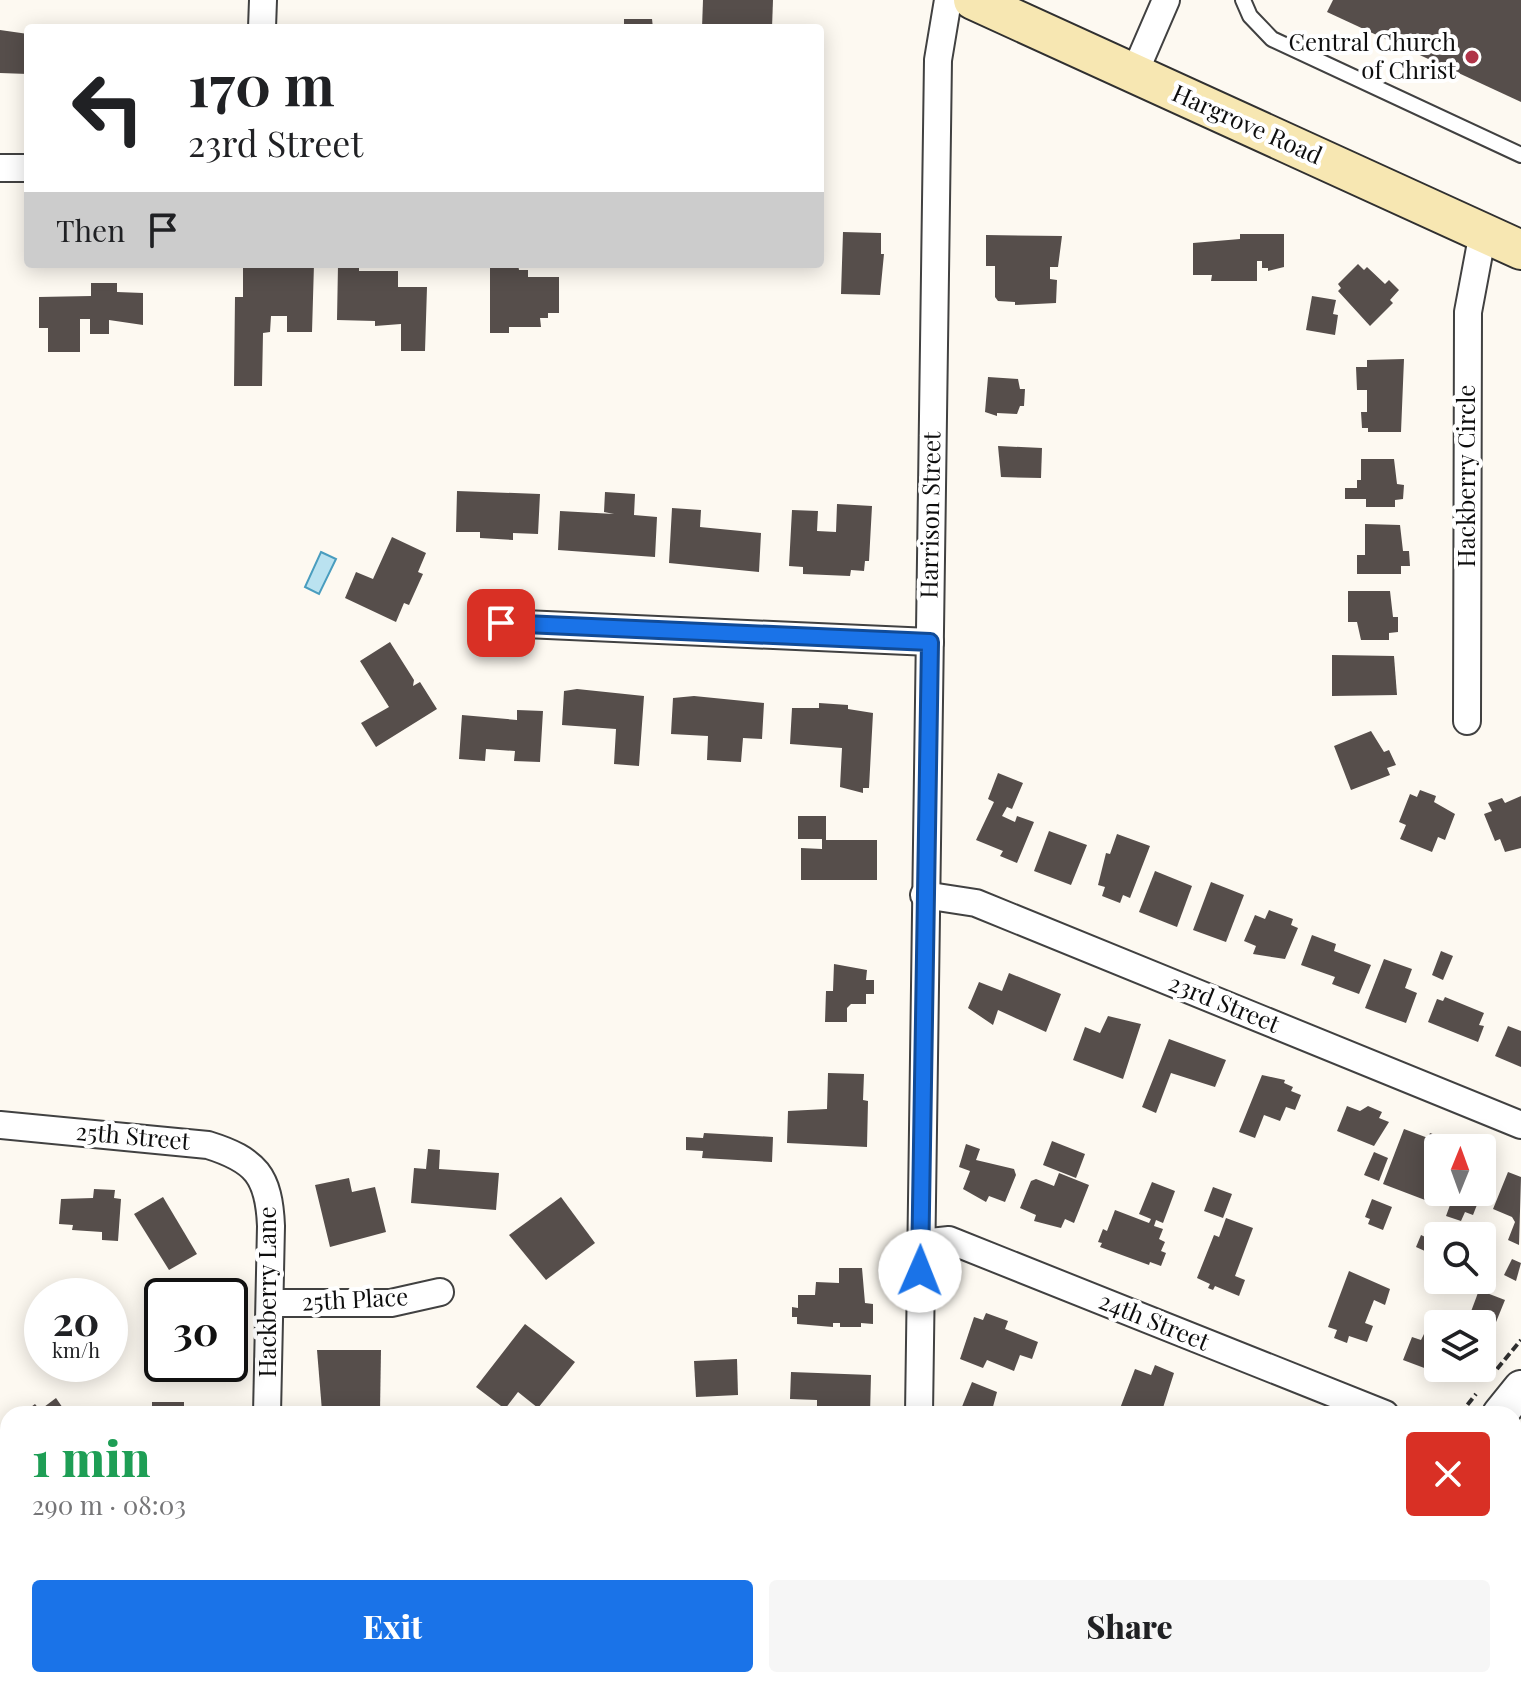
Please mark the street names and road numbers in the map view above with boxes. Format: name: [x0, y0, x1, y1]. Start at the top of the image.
street label: Hargrove Road: [1168, 76, 1328, 171]
street label: Hackberry Circle: [1449, 385, 1481, 567]
street label: Harrison Street: [912, 431, 946, 599]
street label: 23rd Street: [1165, 965, 1285, 1039]
street label: 25th Street: [75, 1114, 192, 1156]
street label: Hackberry Lane: [250, 1206, 282, 1378]
street label: 25th Place: [301, 1279, 409, 1317]
street label: 24th Street: [1095, 1284, 1215, 1357]

